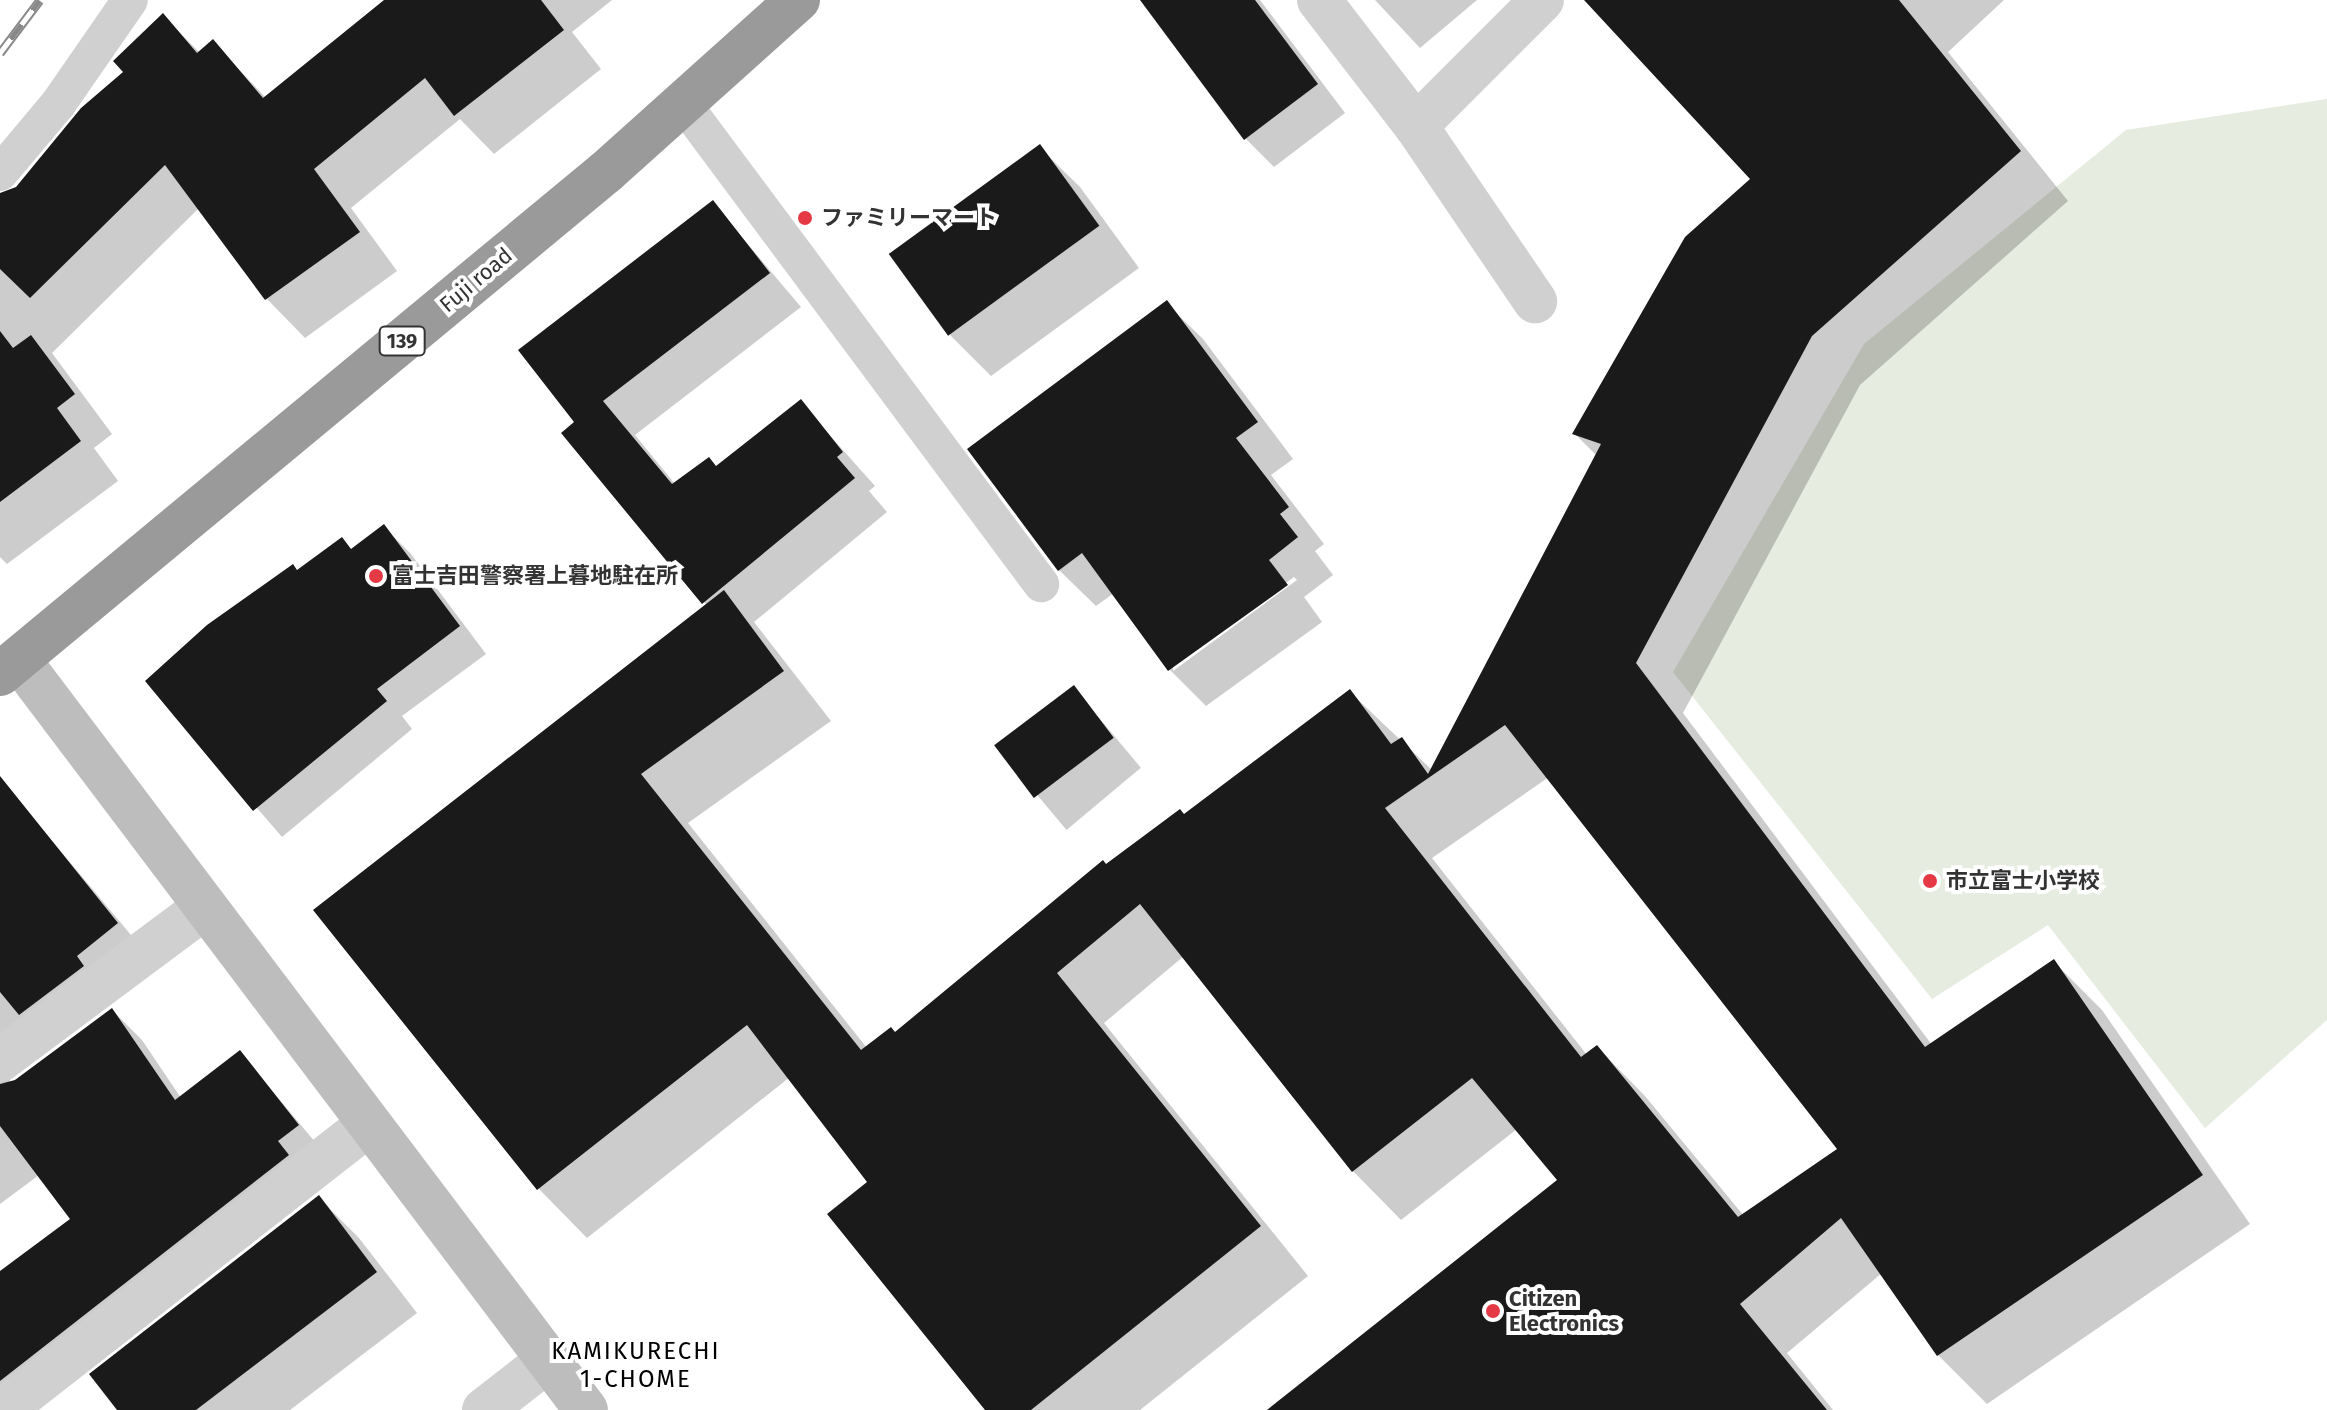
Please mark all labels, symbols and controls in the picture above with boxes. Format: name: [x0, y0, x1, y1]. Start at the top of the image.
place label: ファミリーマート: [821, 205, 997, 231]
marker: ファミリーマート: [796, 209, 814, 227]
street label: Fuji road: [434, 242, 518, 318]
road number: 139: [378, 325, 426, 357]
place label: 富士吉田警察署上暮地駐在所: [392, 563, 678, 589]
marker: 富士吉田警察署上暮地駐在所: [367, 567, 385, 585]
place label: 市立富士小学校: [1946, 868, 2100, 894]
marker: 市立富士小学校: [1921, 872, 1939, 890]
place label: Citizen Electronics: [1509, 1285, 1619, 1336]
marker: Citizen Electronics: [1484, 1302, 1502, 1320]
district label: KAMIKURECHI 1-CHOME: [551, 1338, 721, 1394]

